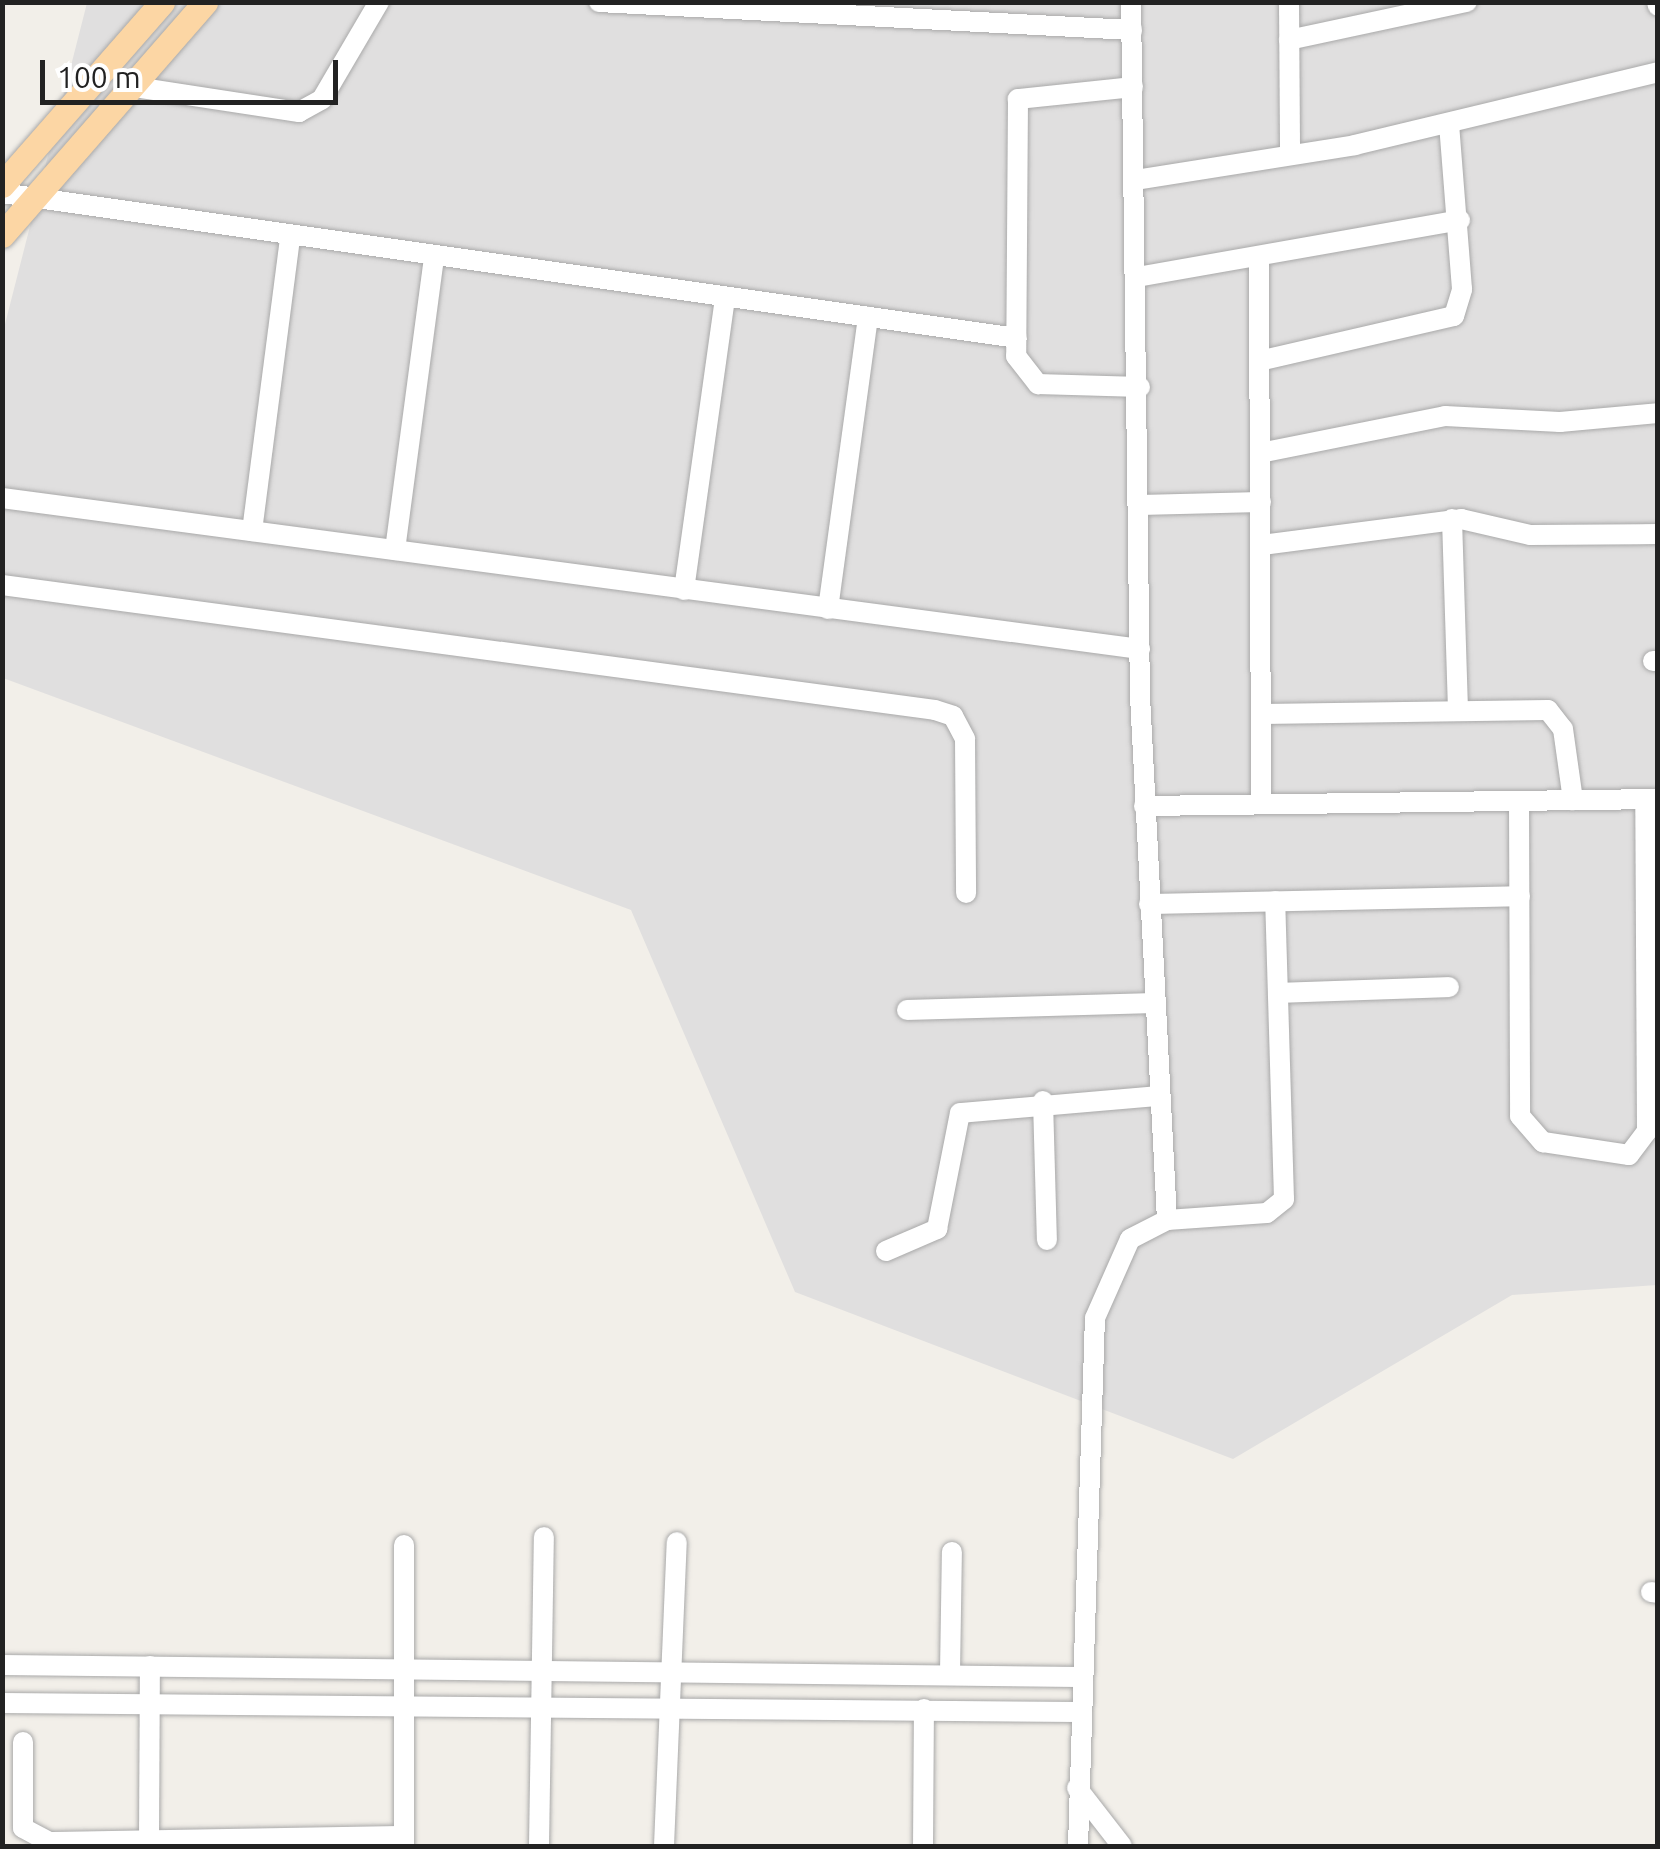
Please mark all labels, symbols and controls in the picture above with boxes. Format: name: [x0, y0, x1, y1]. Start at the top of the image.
scale bar: [45, 40, 342, 102]
text: 100 m: [57, 60, 141, 94]

